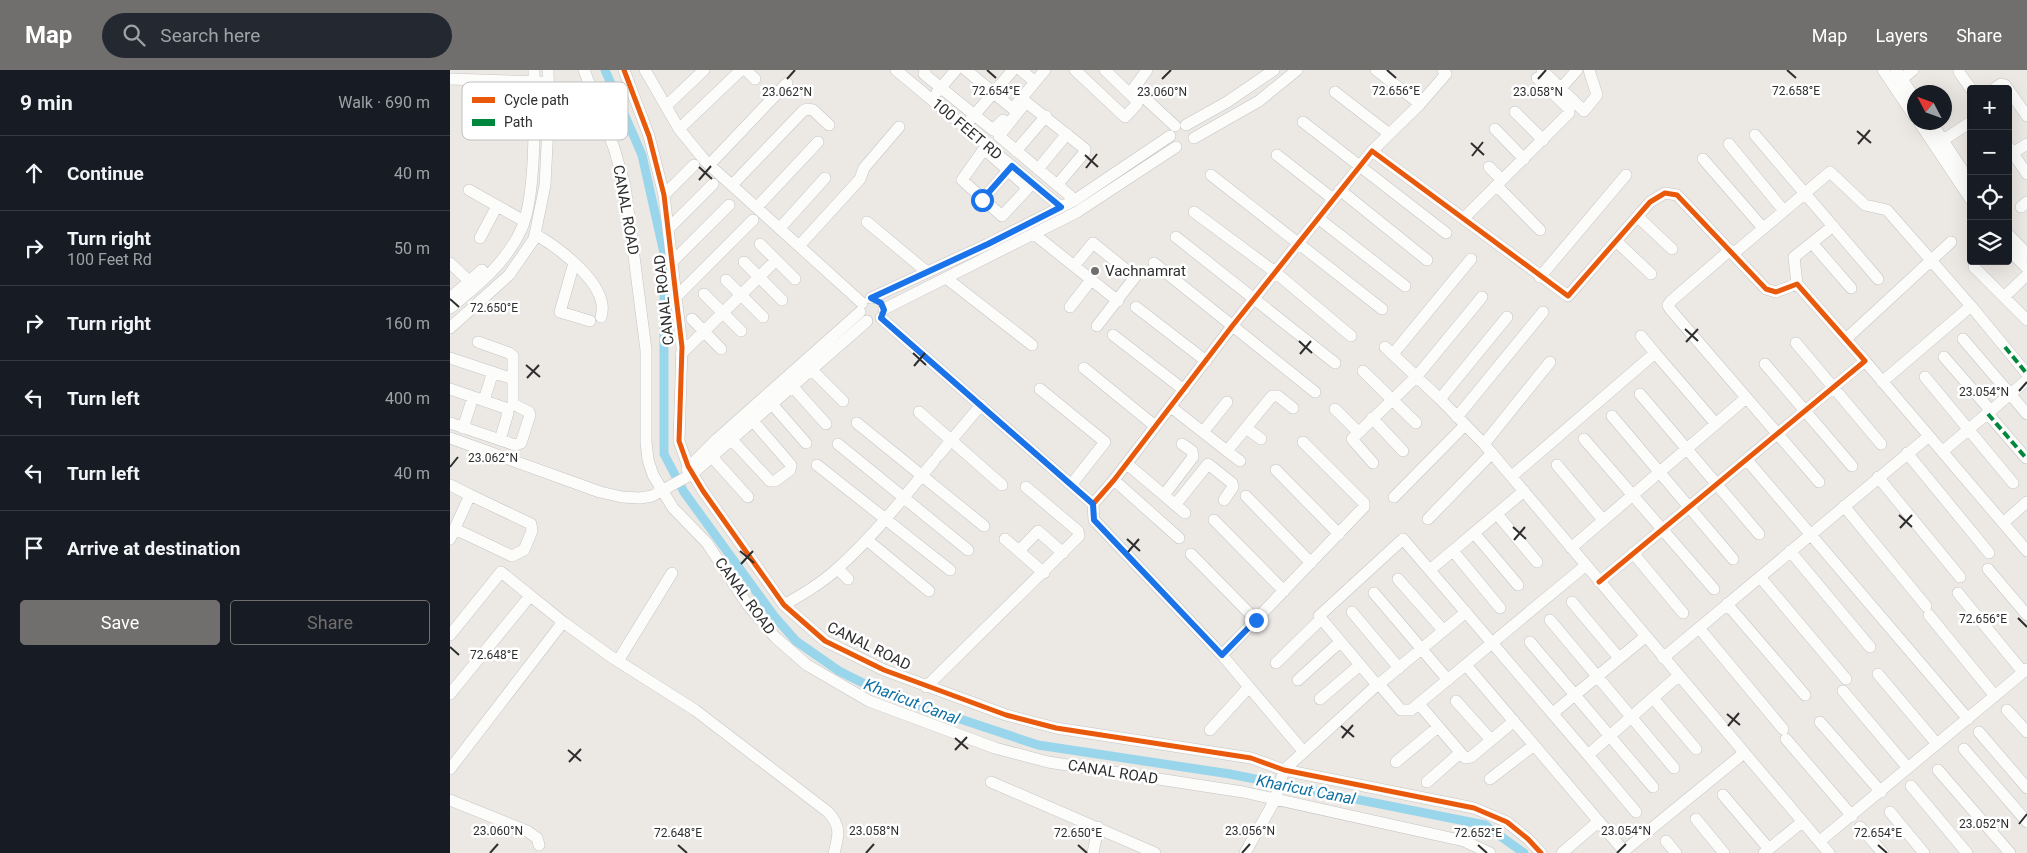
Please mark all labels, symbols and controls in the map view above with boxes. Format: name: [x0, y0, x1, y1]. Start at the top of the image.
search box: [102, 13, 452, 58]
text: Map: [25, 21, 72, 49]
icon: search: [120, 21, 148, 49]
text: Search here: [160, 24, 260, 47]
text: Map: [1812, 25, 1847, 46]
text: Layers: [1875, 25, 1928, 46]
text: Share: [1956, 25, 2002, 46]
legend: [462, 82, 628, 140]
text: 72.654°E: [972, 84, 1020, 98]
text: 72.656°E: [1372, 84, 1420, 98]
text: 72.658°E: [1772, 84, 1820, 98]
text: 23.062°N: [762, 85, 812, 99]
text: 23.060°N: [1137, 85, 1187, 99]
text: 23.058°N: [1513, 85, 1563, 99]
north arrow: [1907, 85, 1952, 130]
map controls: [1967, 85, 2012, 265]
button: +: [1967, 85, 2012, 130]
text: 9 min: [20, 91, 73, 115]
text: Cycle path: [504, 92, 569, 108]
text: Walk · 690 m: [338, 93, 430, 112]
street label: 100 FEET RD: [928, 94, 1006, 164]
text: Path: [504, 114, 533, 130]
button: −: [1967, 130, 2012, 175]
icon: ahead: [20, 159, 48, 187]
text: Continue: [67, 162, 144, 185]
text: 40 m: [394, 164, 430, 183]
street label: CANAL ROAD: [609, 164, 643, 256]
button: locate: [1967, 175, 2012, 220]
route start: [971, 189, 994, 212]
button: layers: [1967, 220, 2012, 265]
text: Turn right: [67, 227, 151, 250]
icon: right: [20, 234, 48, 262]
text: 50 m: [394, 239, 430, 258]
text: 100 Feet Rd: [67, 250, 152, 269]
street label: CANAL ROAD: [650, 254, 678, 346]
place label: Vachnamrat: [1105, 262, 1186, 280]
marker: Vachnamrat: [1089, 265, 1101, 277]
text: 72.650°E: [470, 301, 518, 315]
icon: right: [20, 309, 48, 337]
text: Turn right: [67, 312, 151, 335]
text: 160 m: [385, 314, 430, 333]
icon: left: [20, 384, 48, 412]
text: 23.054°N: [1959, 385, 2009, 399]
text: Turn left: [67, 387, 140, 410]
text: 400 m: [385, 389, 430, 408]
text: 23.062°N: [468, 451, 518, 465]
icon: left: [20, 459, 48, 487]
text: Turn left: [67, 462, 140, 485]
text: 40 m: [394, 464, 430, 483]
icon: arrive: [20, 534, 48, 562]
text: Arrive at destination: [67, 537, 240, 560]
street label: CANAL ROAD: [711, 554, 779, 638]
button: Save: [20, 600, 220, 645]
button: Share: [230, 600, 430, 645]
route end: [1245, 609, 1268, 632]
text: 72.656°E: [1959, 612, 2007, 626]
street label: CANAL ROAD: [824, 618, 914, 674]
text: 72.648°E: [470, 648, 518, 662]
water label: Kharicut Canal: [861, 675, 962, 728]
street label: CANAL ROAD: [1067, 756, 1159, 788]
water label: Kharicut Canal: [1255, 771, 1357, 808]
text: 23.052°N: [1959, 817, 2009, 831]
text: 23.060°N: [473, 824, 523, 838]
text: 23.058°N: [849, 824, 899, 838]
text: 23.056°N: [1225, 824, 1275, 838]
text: 23.054°N: [1601, 824, 1651, 838]
text: 72.648°E: [654, 826, 702, 840]
text: 72.650°E: [1054, 826, 1102, 840]
text: 72.652°E: [1454, 826, 1502, 840]
text: 72.654°E: [1854, 826, 1902, 840]

